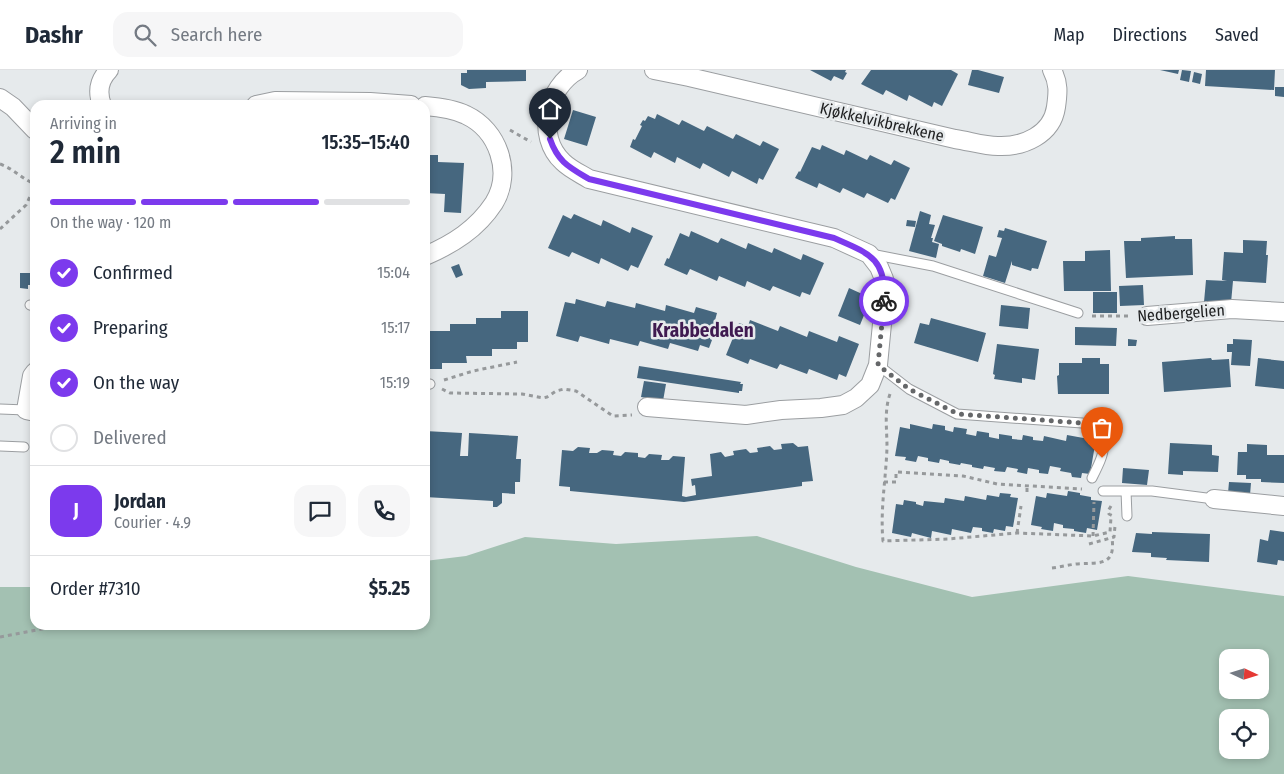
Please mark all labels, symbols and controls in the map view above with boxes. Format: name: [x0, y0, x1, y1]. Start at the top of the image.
search box: [113, 12, 463, 57]
text: Dashr: [25, 21, 83, 49]
icon: search: [131, 21, 159, 49]
text: Search here: [171, 23, 262, 46]
text: Map: [1053, 24, 1085, 46]
text: Directions: [1113, 24, 1187, 46]
text: Saved: [1215, 24, 1259, 46]
pin: [529, 88, 571, 139]
icon: home: [536, 95, 564, 123]
street label: Kjøkkelvikbrekkene: [818, 98, 946, 146]
text: Arriving in: [50, 114, 117, 133]
text: 15:35–15:40: [321, 131, 410, 154]
text: 2 min: [50, 133, 121, 171]
text: On the way · 120 m: [50, 213, 171, 232]
icon: check: [50, 259, 78, 287]
text: Confirmed: [93, 261, 173, 284]
text: 15:04: [377, 263, 410, 282]
courier: [859, 276, 909, 326]
icon: bike: [870, 287, 898, 315]
street label: Nedbergelien: [1137, 300, 1225, 326]
icon: check: [50, 314, 78, 342]
text: Preparing: [93, 316, 168, 339]
text: 15:17: [381, 318, 410, 337]
district label: Krabbedalen: [652, 319, 754, 342]
icon: check: [50, 369, 78, 397]
text: On the way: [93, 371, 179, 394]
text: 15:19: [380, 373, 410, 392]
pin: [1081, 407, 1123, 458]
icon: bag: [1088, 414, 1116, 442]
text: Delivered: [93, 426, 167, 449]
button: chat: [294, 485, 346, 537]
button: phone: [358, 485, 410, 537]
text: Jordan: [114, 490, 166, 513]
text: J: [73, 499, 79, 522]
text: Courier · 4.9: [114, 513, 191, 532]
text: Order #7310: [50, 577, 141, 600]
text: $5.25: [369, 577, 410, 600]
north arrow: [1219, 649, 1269, 699]
map controls: [1219, 649, 1269, 759]
button: locate: [1219, 709, 1269, 759]

